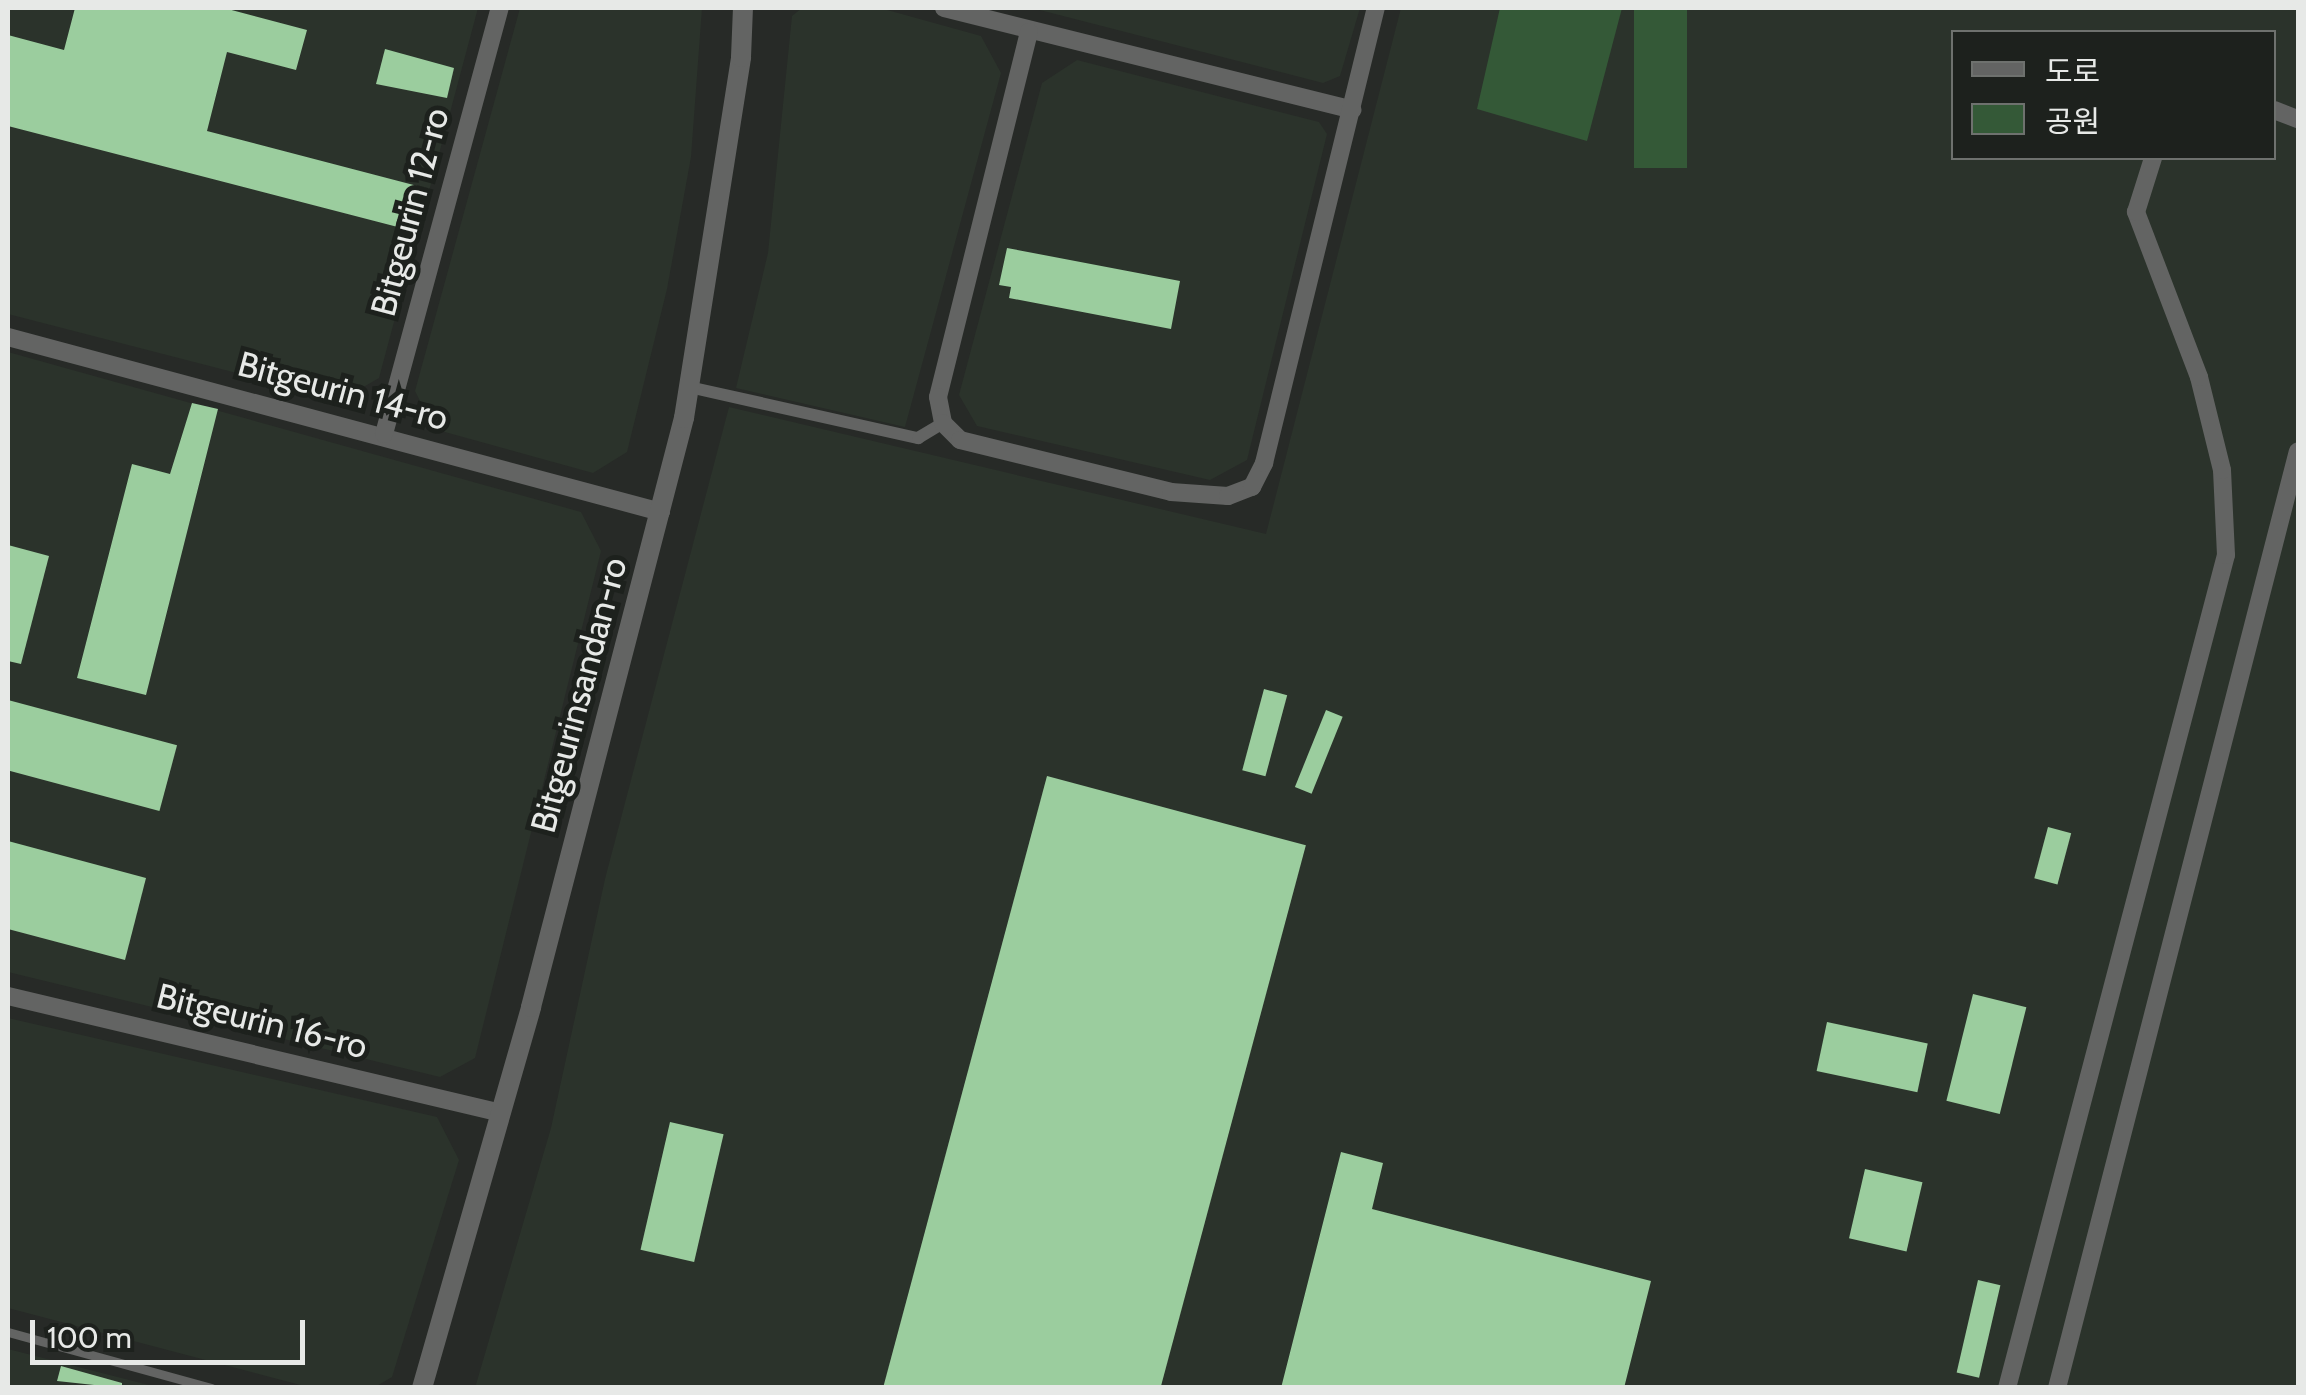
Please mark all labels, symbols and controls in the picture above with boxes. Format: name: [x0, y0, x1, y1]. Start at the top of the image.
legend: [1951, 30, 2276, 160]
text: 도로: [2045, 53, 2100, 90]
street label: Bitgeurin 12-ro: [362, 103, 458, 321]
text: 공원: [2045, 103, 2100, 140]
street label: Bitgeurin 14-ro: [233, 343, 453, 439]
street label: Bitgeurinsandan-ro: [522, 553, 636, 837]
street label: Bitgeurin 16-ro: [152, 975, 372, 1067]
scale bar: [35, 1300, 310, 1362]
text: 100 m: [47, 1319, 132, 1356]

